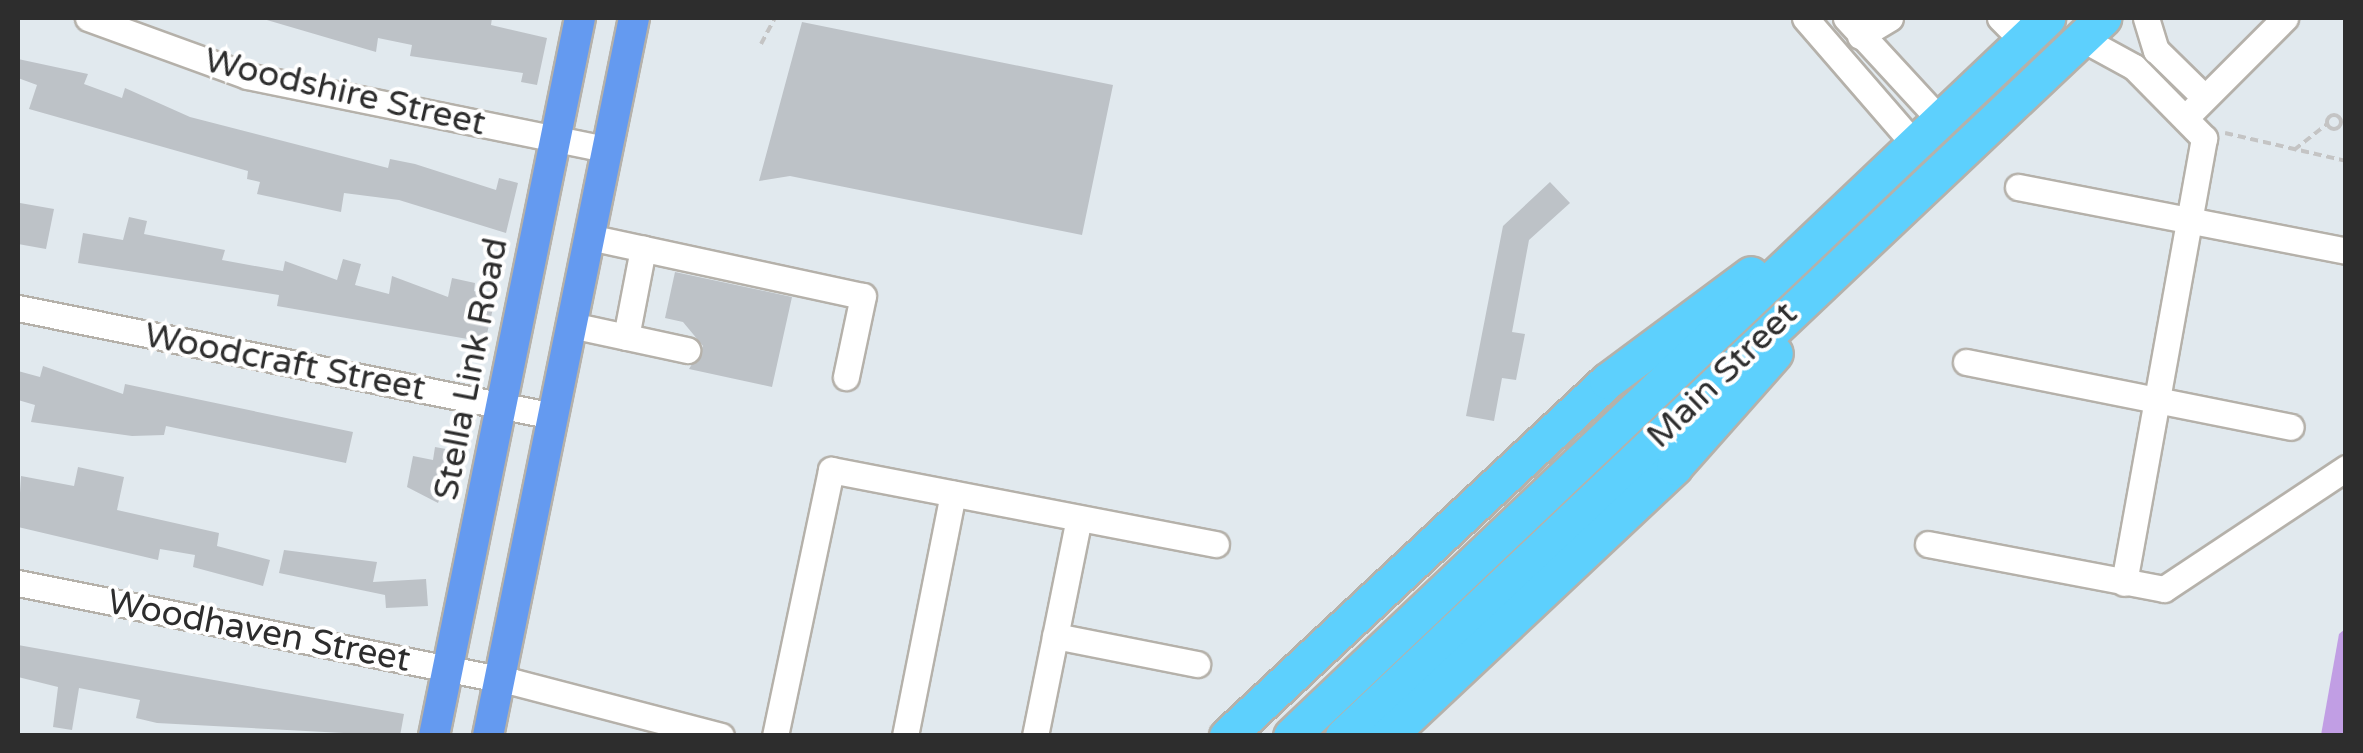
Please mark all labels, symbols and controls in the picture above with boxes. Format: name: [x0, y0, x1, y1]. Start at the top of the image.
street label: Woodshire Street: [200, 39, 490, 145]
street label: Stella Link Road: [425, 234, 517, 504]
street label: Main Street: [1638, 293, 1806, 457]
street label: Woodcraft Street: [141, 314, 429, 410]
street label: Woodhaven Street: [104, 581, 414, 681]

